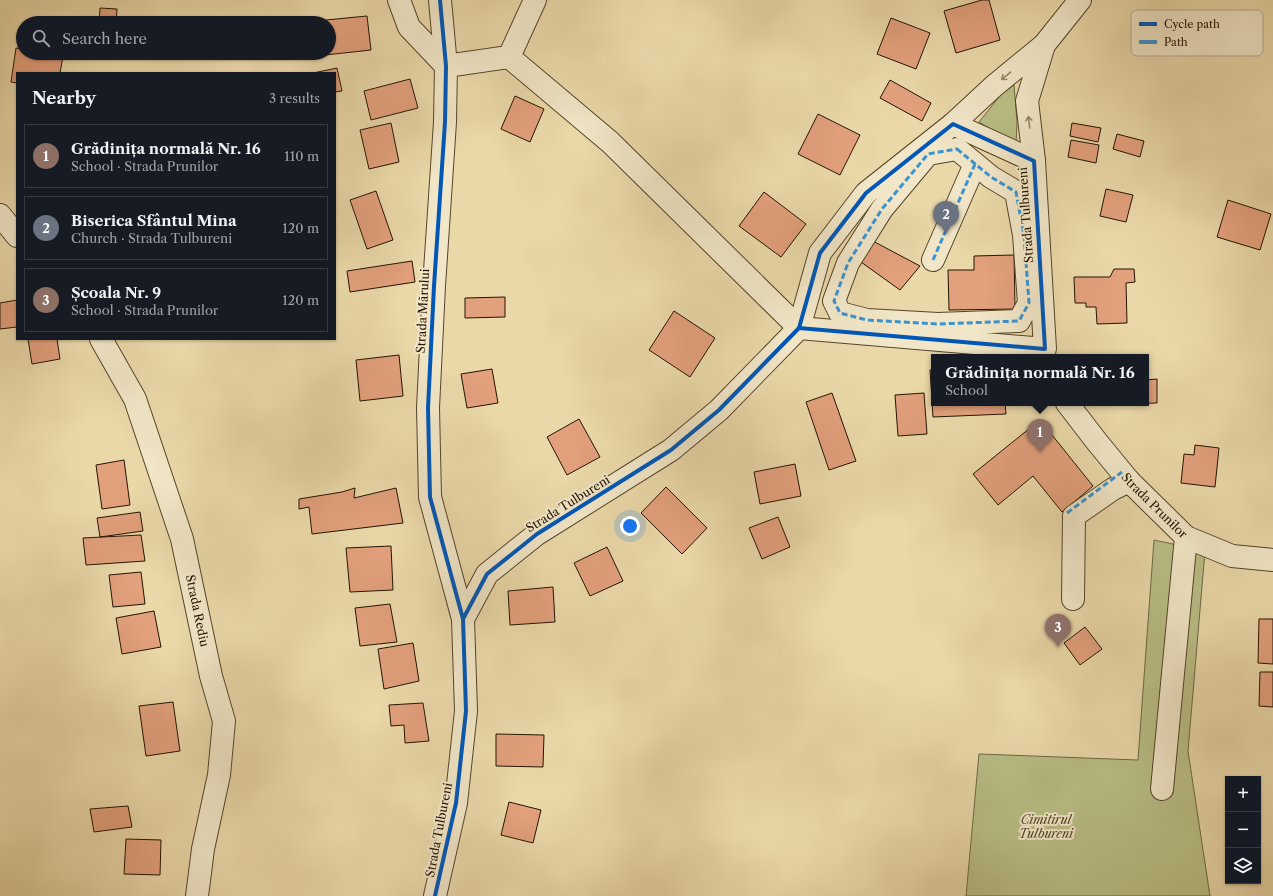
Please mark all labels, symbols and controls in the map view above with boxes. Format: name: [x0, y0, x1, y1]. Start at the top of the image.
legend: [1131, 10, 1263, 56]
search box: [16, 16, 336, 60]
text: Cycle path: [1164, 17, 1220, 31]
icon: search: [30, 27, 52, 49]
text: Search here: [62, 29, 147, 48]
text: Path: [1164, 35, 1188, 49]
one-way arrow: [1001, 72, 1012, 81]
text: Nearby: [32, 88, 96, 108]
text: 3 results: [269, 90, 320, 106]
one-way arrow: [1026, 116, 1033, 129]
text: Grădinița normală Nr. 16: [71, 139, 261, 158]
text: 1: [43, 148, 49, 164]
text: 110 m: [284, 148, 319, 164]
text: School · Strada Prunilor: [71, 158, 218, 174]
street label: Strada Tulbureni: [1015, 166, 1036, 263]
pin: 2: [933, 201, 959, 234]
text: Biserica Sfântul Mina: [71, 211, 237, 230]
text: 2: [42, 220, 50, 236]
text: 120 m: [282, 220, 319, 236]
text: Church · Strada Tulbureni: [71, 230, 232, 246]
street label: Strada Mărului: [413, 268, 432, 354]
text: Școala Nr. 9: [71, 283, 161, 302]
text: 3: [42, 292, 50, 308]
text: 120 m: [282, 292, 319, 308]
text: School · Strada Prunilor: [71, 302, 218, 318]
popup: [931, 354, 1149, 406]
text: Grădinița normală Nr. 16: [945, 363, 1135, 382]
text: School: [945, 382, 988, 398]
pin: 1: [1027, 419, 1053, 452]
street label: Strada Prunilor: [1118, 470, 1191, 541]
street label: Strada Tulbureni: [523, 472, 613, 535]
your location: [620, 516, 640, 536]
street label: Strada Rediu: [183, 573, 213, 649]
pin: 3: [1045, 614, 1071, 647]
map controls: [1225, 776, 1261, 884]
button: +: [1225, 776, 1261, 812]
street label: Strada Tulbureni: [422, 781, 455, 878]
park label: Cimitirul Tulbureni: [1019, 812, 1074, 841]
button: −: [1225, 812, 1261, 848]
button: layers: [1225, 848, 1261, 884]

